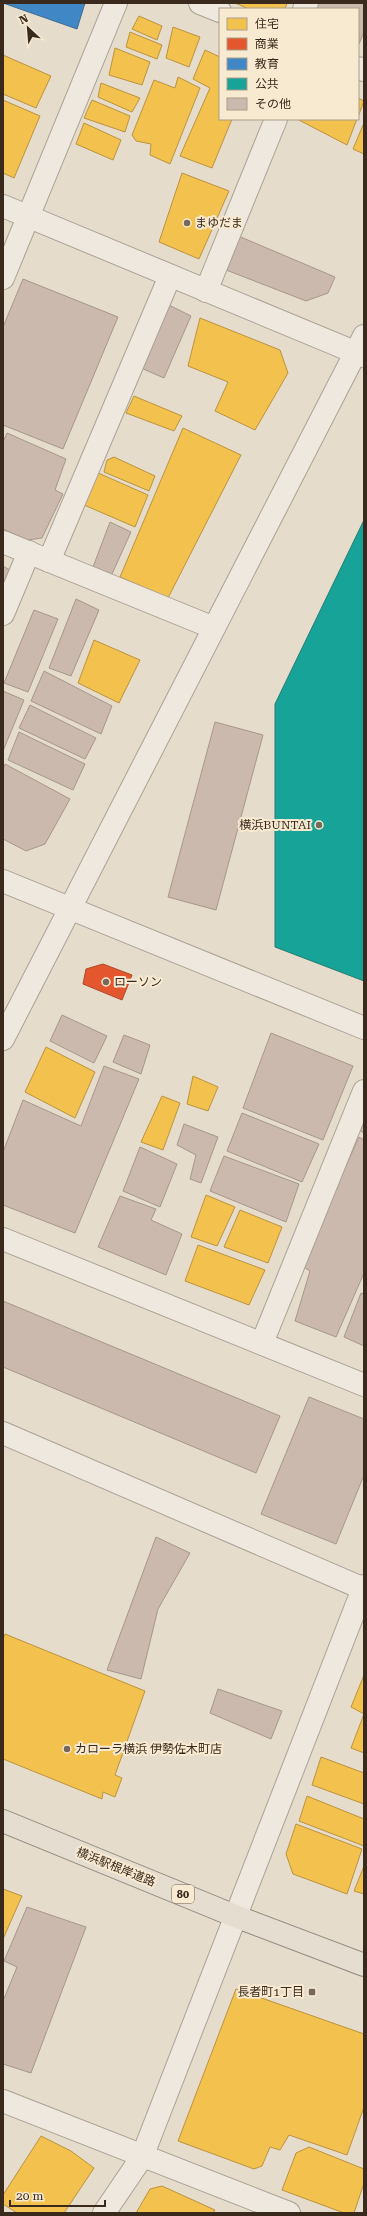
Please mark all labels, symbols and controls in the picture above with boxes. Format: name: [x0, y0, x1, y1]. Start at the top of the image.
north arrow: [8, 8, 48, 48]
legend: [219, 8, 359, 120]
text: N: [17, 12, 31, 27]
text: 住宅: [255, 17, 279, 31]
text: 商業: [255, 37, 279, 51]
text: 教育: [255, 57, 279, 71]
text: 公共: [255, 77, 279, 91]
text: その他: [255, 97, 291, 111]
place label: まゆだま: [195, 216, 243, 230]
marker: まゆだま: [182, 218, 192, 228]
place label: 横浜BUNTAI: [239, 818, 311, 832]
marker: 横浜BUNTAI: [314, 820, 324, 830]
place label: ローソン: [114, 975, 162, 989]
marker: ローソン: [101, 977, 111, 987]
place label: カローラ横浜 伊勢佐木町店: [75, 1742, 222, 1756]
marker: カローラ横浜 伊勢佐木町店: [62, 1744, 72, 1754]
street label: 横浜駅根岸道路: [74, 1845, 158, 1889]
road number: 80: [172, 1885, 194, 1903]
place label: 長者町1丁目: [237, 1985, 304, 1999]
marker: 長者町1丁目: [307, 1987, 317, 1997]
scale bar: [10, 2182, 105, 2208]
text: 20 m: [16, 2189, 43, 2203]

